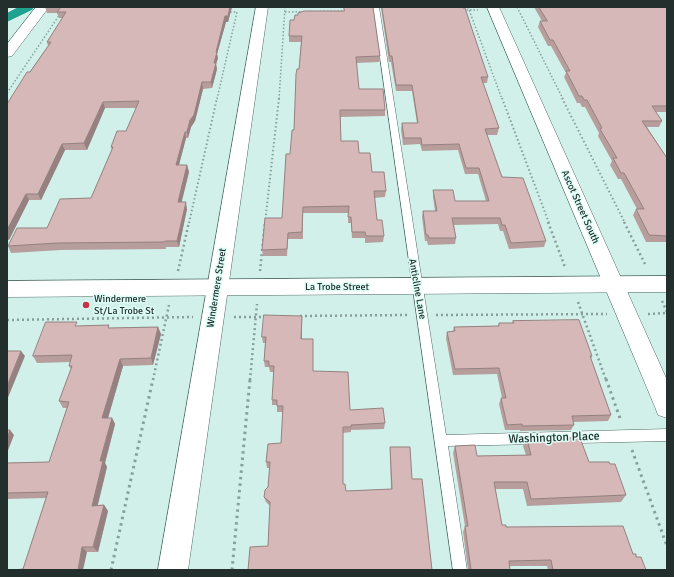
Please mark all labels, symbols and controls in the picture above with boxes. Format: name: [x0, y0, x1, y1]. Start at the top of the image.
street label: Ascot Street South: [558, 168, 602, 246]
street label: Windermere Street: [205, 247, 229, 329]
street label: Anticline Lane: [406, 258, 428, 320]
street label: La Trobe Street: [305, 281, 369, 293]
place label: Windermere St/La Trobe St: [94, 293, 154, 316]
marker: Windermere St/La Trobe St: [81, 300, 91, 310]
street label: Washington Place: [508, 429, 600, 447]

